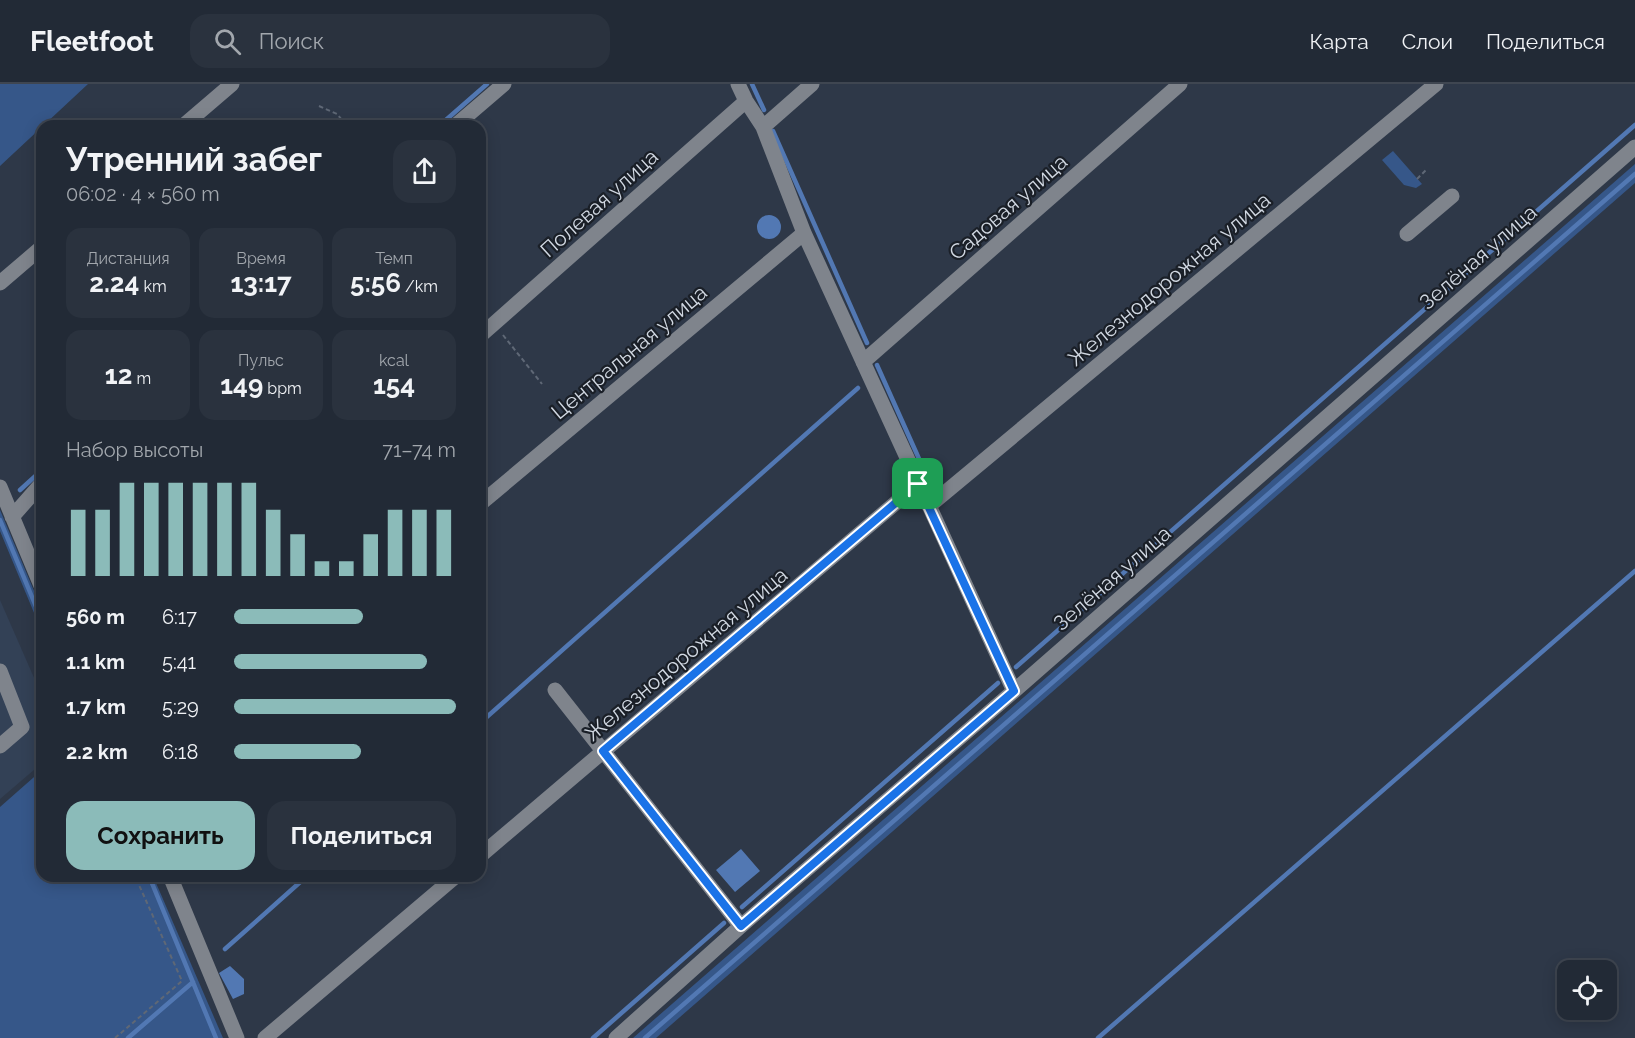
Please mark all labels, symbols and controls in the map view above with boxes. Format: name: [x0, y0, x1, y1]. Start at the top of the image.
search box: [190, 14, 610, 68]
text: Fleetfoot: [30, 25, 154, 58]
icon: search: [211, 25, 244, 58]
text: Поиск: [259, 28, 324, 54]
text: Карта: [1310, 29, 1369, 54]
text: Слои: [1402, 29, 1453, 54]
text: Поделиться: [1486, 29, 1605, 54]
text: Утренний забег: [66, 140, 322, 179]
button: share: [393, 140, 456, 203]
street label: Полевая улица: [535, 144, 663, 262]
street label: Садовая улица: [944, 149, 1072, 265]
text: 06:02 · 4 × 560 m: [66, 182, 220, 206]
street label: Железнодорожная улица: [1063, 187, 1275, 371]
street label: Зелёная улица: [1414, 199, 1542, 315]
text: Дистанция: [87, 249, 169, 268]
text: Время: [236, 249, 286, 268]
text: Темп: [375, 249, 413, 268]
text: 2.24: [89, 268, 139, 298]
text: 13:17: [230, 268, 292, 298]
text: 5:56: [350, 268, 401, 298]
text: km: [139, 277, 167, 296]
text: /km: [401, 277, 438, 296]
street label: Центральная улица: [546, 280, 712, 424]
text: Пульс: [238, 351, 284, 370]
text: kcal: [379, 351, 409, 370]
text: 12: [105, 360, 132, 390]
text: m: [132, 369, 151, 388]
text: 149: [220, 370, 263, 400]
text: 154: [373, 370, 415, 400]
text: bpm: [263, 379, 302, 398]
text: Набор высоты: [66, 438, 203, 462]
text: 71–74 m: [382, 438, 456, 462]
pin: [892, 458, 943, 509]
icon: arrive: [901, 467, 934, 500]
street label: Зелёная улица: [1048, 520, 1176, 636]
street label: Железнодорожная улица: [580, 562, 792, 746]
text: 560 m: [66, 605, 125, 629]
text: 6:17: [162, 605, 197, 629]
text: 1.1 km: [66, 650, 125, 674]
text: 5:41: [162, 650, 196, 674]
text: 1.7 km: [66, 695, 126, 719]
text: 5:29: [162, 695, 199, 719]
text: 2.2 km: [66, 740, 128, 764]
text: 6:18: [162, 740, 198, 764]
button: Сохранить: [66, 801, 255, 870]
button: Поделиться: [267, 801, 456, 870]
map controls: [1557, 960, 1617, 1020]
button: locate: [1557, 960, 1617, 1020]

